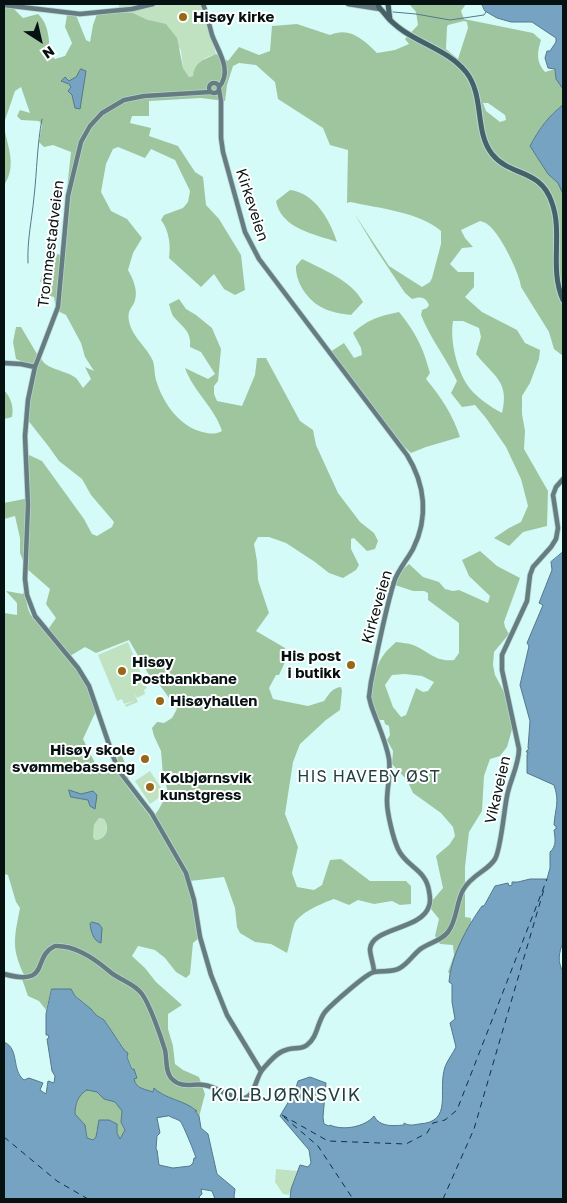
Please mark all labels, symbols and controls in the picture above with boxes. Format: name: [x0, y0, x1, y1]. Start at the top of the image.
place label: Hisøy kirke: [193, 8, 274, 26]
marker: Hisøy kirke: [177, 11, 189, 23]
north arrow: [15, 15, 65, 65]
text: N: [40, 43, 58, 63]
street label: Kirkeveien: [232, 166, 272, 244]
street label: Trommestadveien: [34, 179, 68, 309]
street label: Kirkeveien: [358, 568, 396, 646]
place label: His post i butikk: [281, 647, 341, 682]
place label: Hisøy Postbankbane: [132, 653, 237, 688]
marker: His post i butikk: [345, 659, 357, 671]
marker: Hisøy Postbankbane: [116, 665, 128, 677]
place label: Hisøyhallen: [170, 692, 257, 710]
marker: Hisøyhallen: [154, 695, 166, 707]
place label: Hisøy skole svømmebasseng: [12, 741, 135, 776]
marker: Hisøy skole svømmebasseng: [139, 753, 151, 765]
street label: Vikaveien: [481, 754, 515, 826]
district label: HIS HAVEBY ØST: [295, 767, 443, 787]
place label: Kolbjørnsvik kunstgress: [160, 769, 252, 804]
marker: Kolbjørnsvik kunstgress: [144, 781, 156, 793]
district label: KOLBJØRNSVIK: [209, 1084, 363, 1106]

